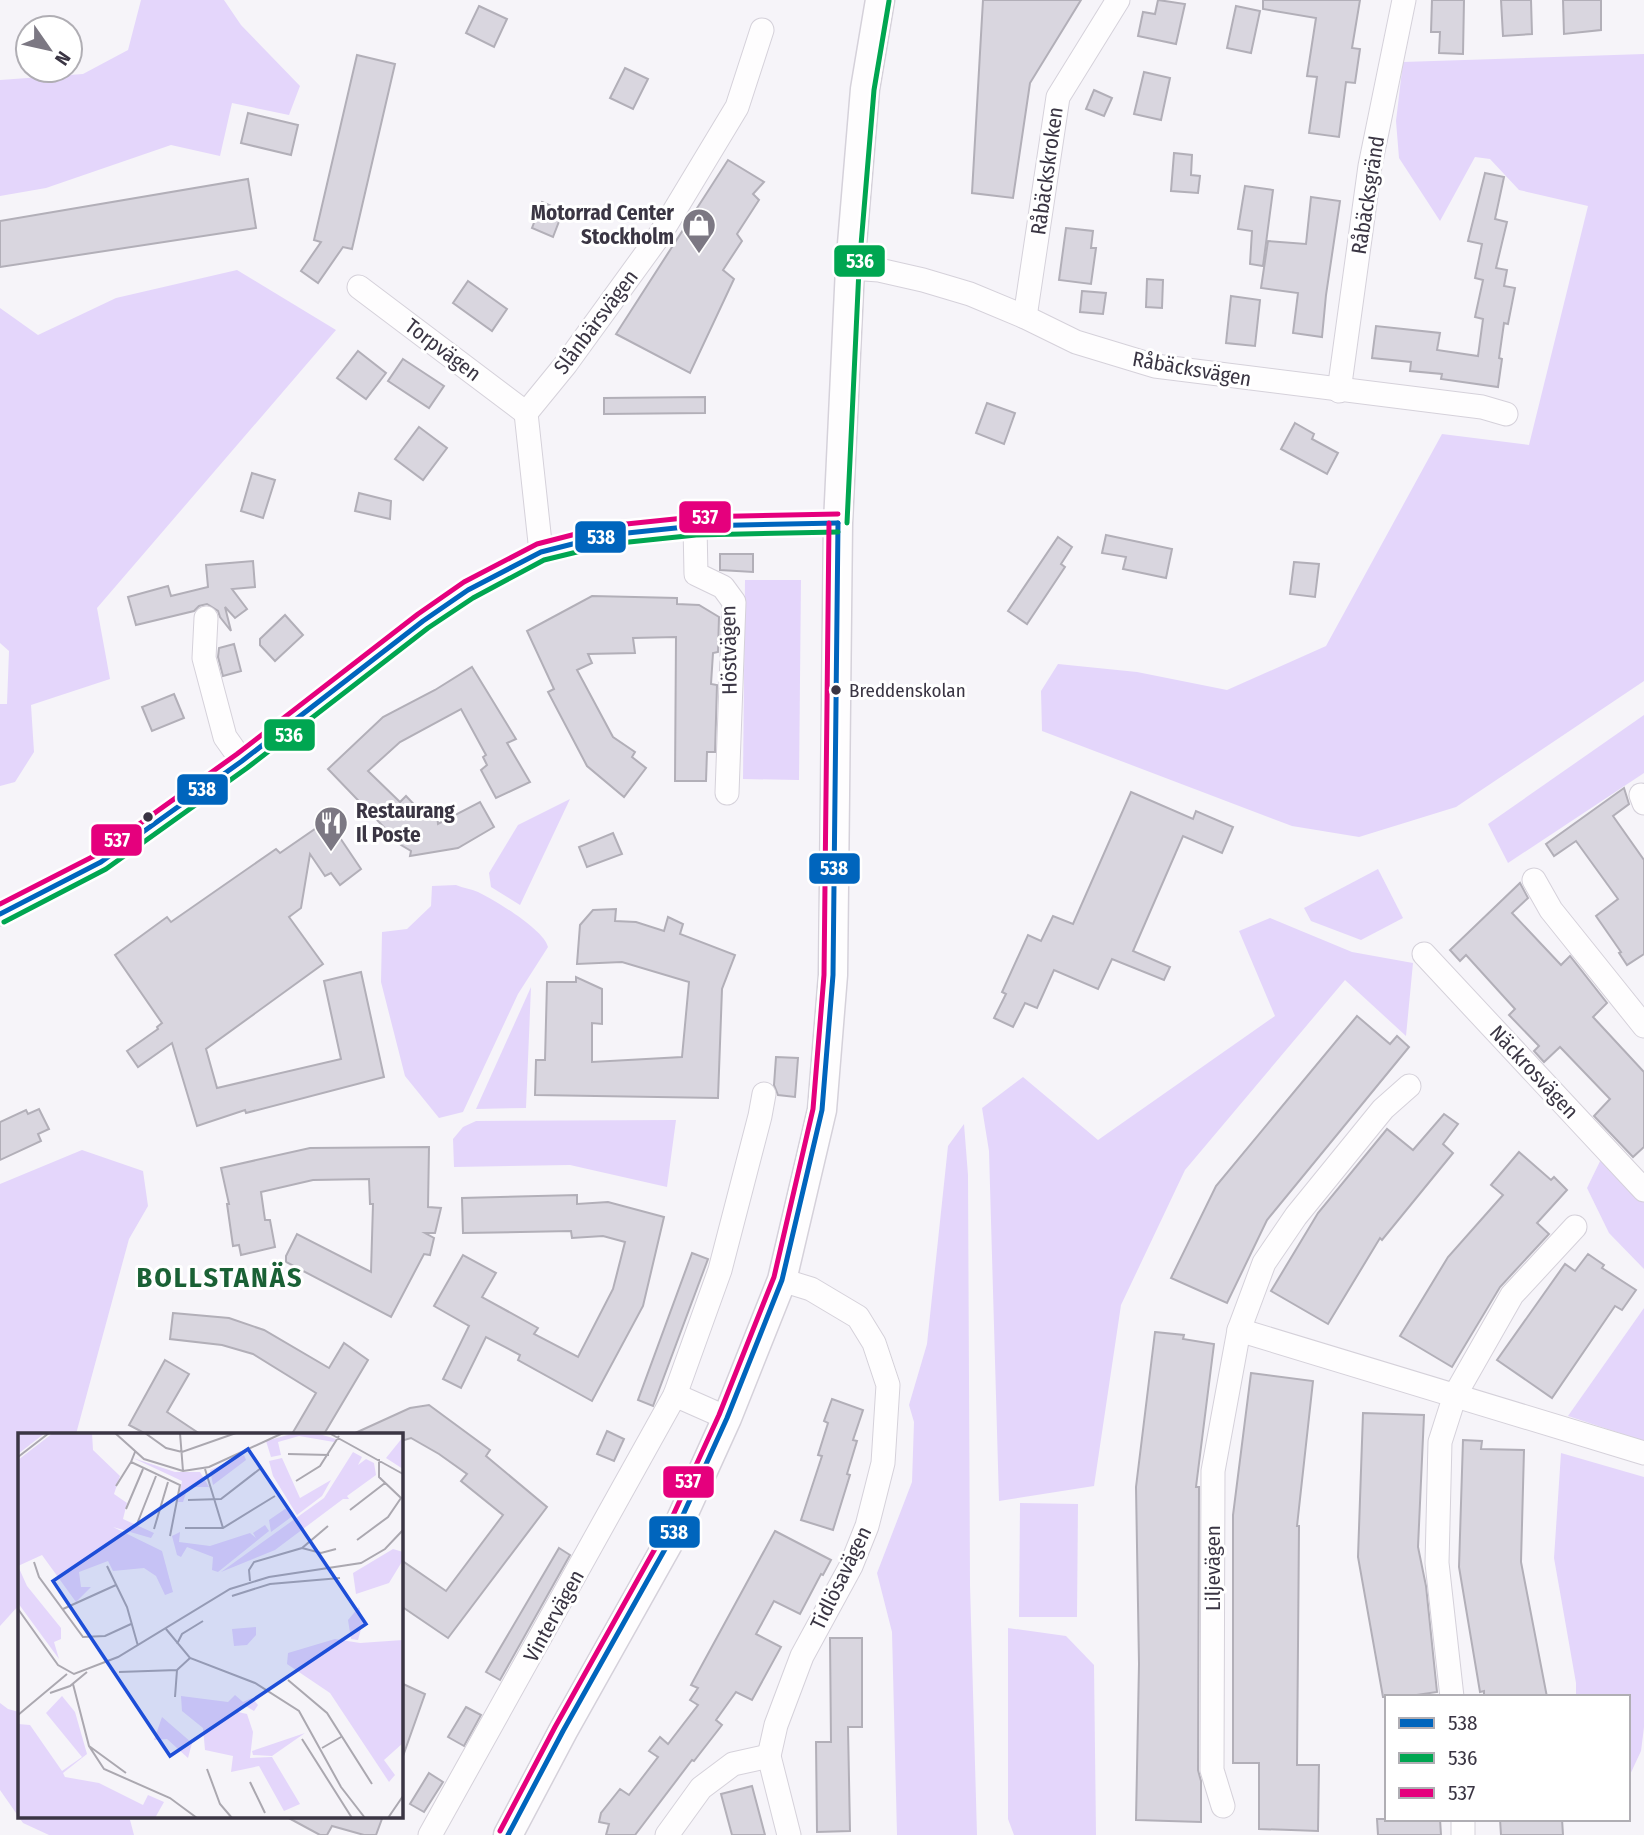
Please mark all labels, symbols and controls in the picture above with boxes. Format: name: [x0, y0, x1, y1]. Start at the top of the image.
north arrow: [14, 14, 84, 84]
text: N: [50, 47, 75, 69]
street label: Råbäckskroken: [1025, 105, 1069, 237]
street label: Råbäcksgränd: [1346, 134, 1390, 256]
place label: Motorrad Center Stockholm: [531, 200, 674, 250]
shop icon: Motorrad Center Stockholm: [680, 206, 718, 255]
line badge: 536: [833, 244, 886, 278]
text: 536: [846, 250, 874, 273]
street label: Slånbärsvägen: [548, 265, 644, 379]
street label: Torpvägen: [400, 313, 486, 387]
street label: Råbäcksvägen: [1131, 346, 1253, 392]
line badge: 537: [678, 500, 732, 534]
text: 537: [692, 506, 718, 529]
line badge: 538: [574, 520, 627, 554]
text: 538: [587, 526, 615, 549]
street label: Höstvägen: [715, 605, 743, 695]
place label: Breddenskolan: [849, 679, 966, 702]
marker: Breddenskolan: [829, 683, 843, 697]
line badge: 536: [263, 718, 316, 752]
text: 536: [275, 724, 303, 747]
line badge: 538: [176, 773, 229, 806]
text: 538: [188, 778, 216, 801]
place label: Restaurang Il Poste: [356, 798, 455, 848]
restaurant icon: Restaurang Il Poste: [312, 804, 350, 853]
unlabelled marker: [141, 810, 155, 824]
line badge: 537: [90, 823, 143, 857]
text: 537: [104, 829, 130, 852]
line badge: 538: [808, 852, 861, 885]
text: 538: [820, 857, 848, 880]
street label: Näckrosvägen: [1484, 1020, 1584, 1124]
district label: BOLLSTANÄS: [137, 1261, 303, 1294]
inset map: [18, 1433, 402, 1818]
line badge: 537: [662, 1465, 715, 1499]
text: 537: [675, 1470, 701, 1493]
line badge: 538: [648, 1515, 701, 1549]
text: 538: [660, 1521, 688, 1544]
street label: Tidlösavägen: [805, 1522, 877, 1634]
street label: Liljevägen: [1200, 1525, 1226, 1611]
street label: Vintervägen: [518, 1565, 590, 1667]
legend: [1385, 1695, 1630, 1821]
text: 538: [1448, 1710, 1477, 1736]
text: 536: [1448, 1745, 1477, 1771]
text: 537: [1448, 1780, 1475, 1806]

